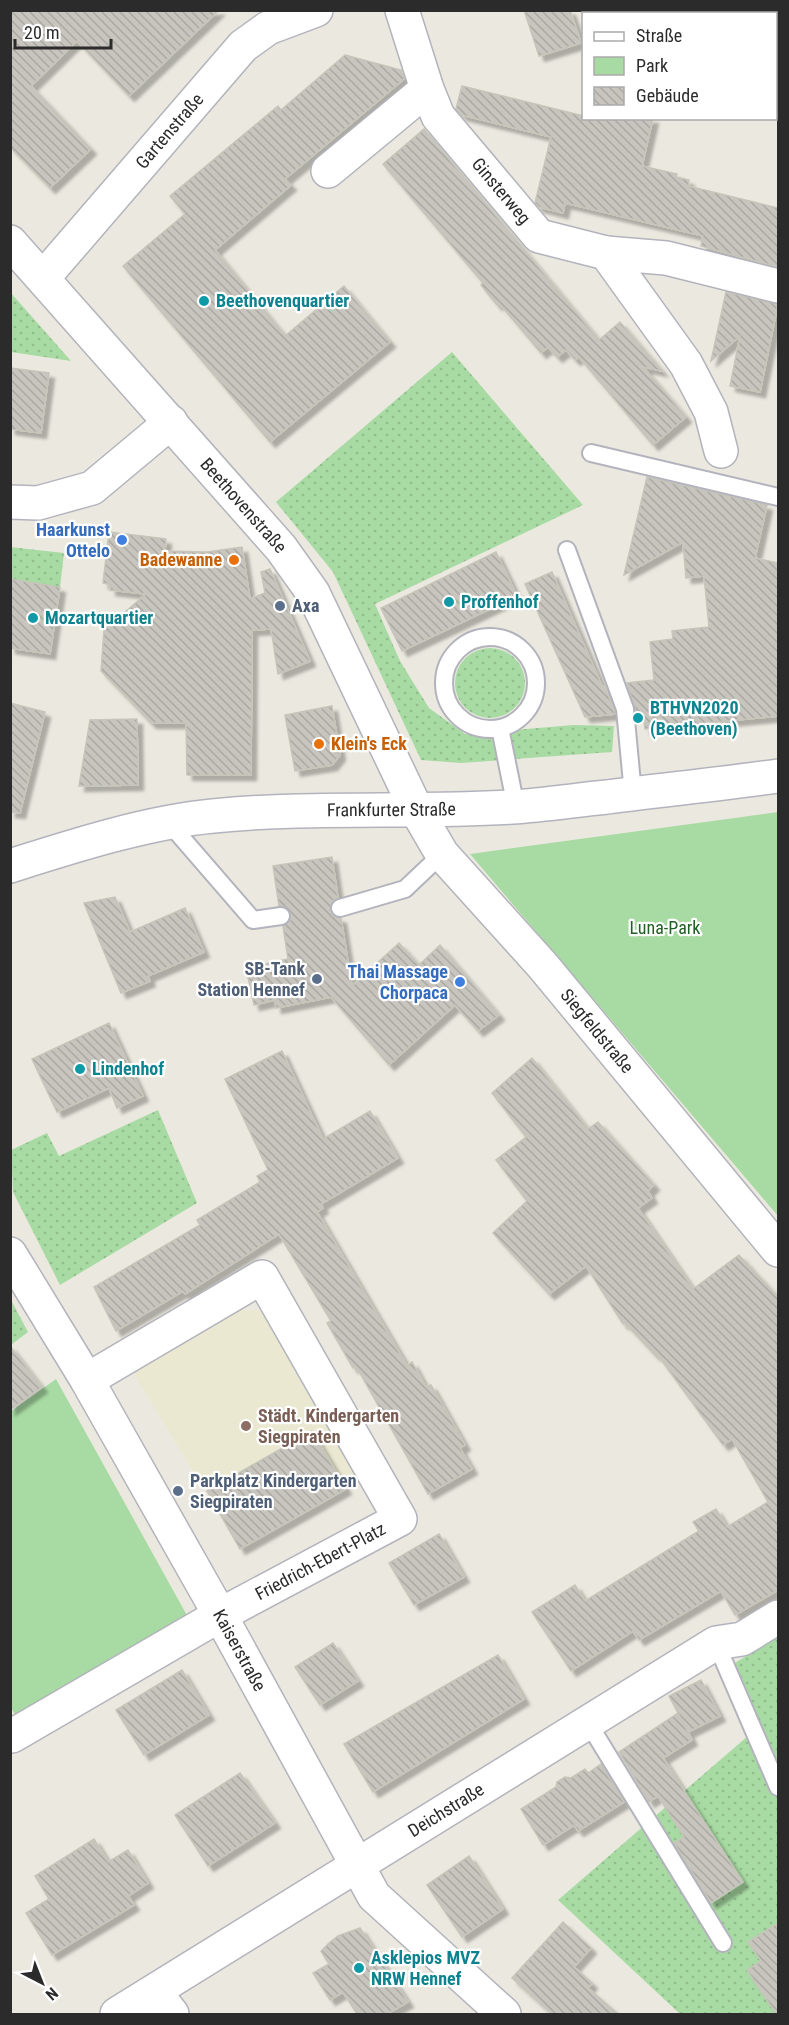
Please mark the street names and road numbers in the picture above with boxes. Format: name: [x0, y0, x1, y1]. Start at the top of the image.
street label: Gartenstraße: [131, 89, 208, 173]
street label: Ginsterweg: [468, 153, 535, 228]
street label: Beethovenstraße: [196, 453, 291, 557]
street label: Frankfurter Straße: [327, 798, 456, 820]
street label: Siegfeldstraße: [556, 984, 638, 1077]
street label: Friedrich-Ebert-Platz: [251, 1518, 389, 1604]
street label: Kaiserstraße: [209, 1606, 271, 1695]
street label: Deichstraße: [404, 1778, 487, 1841]

